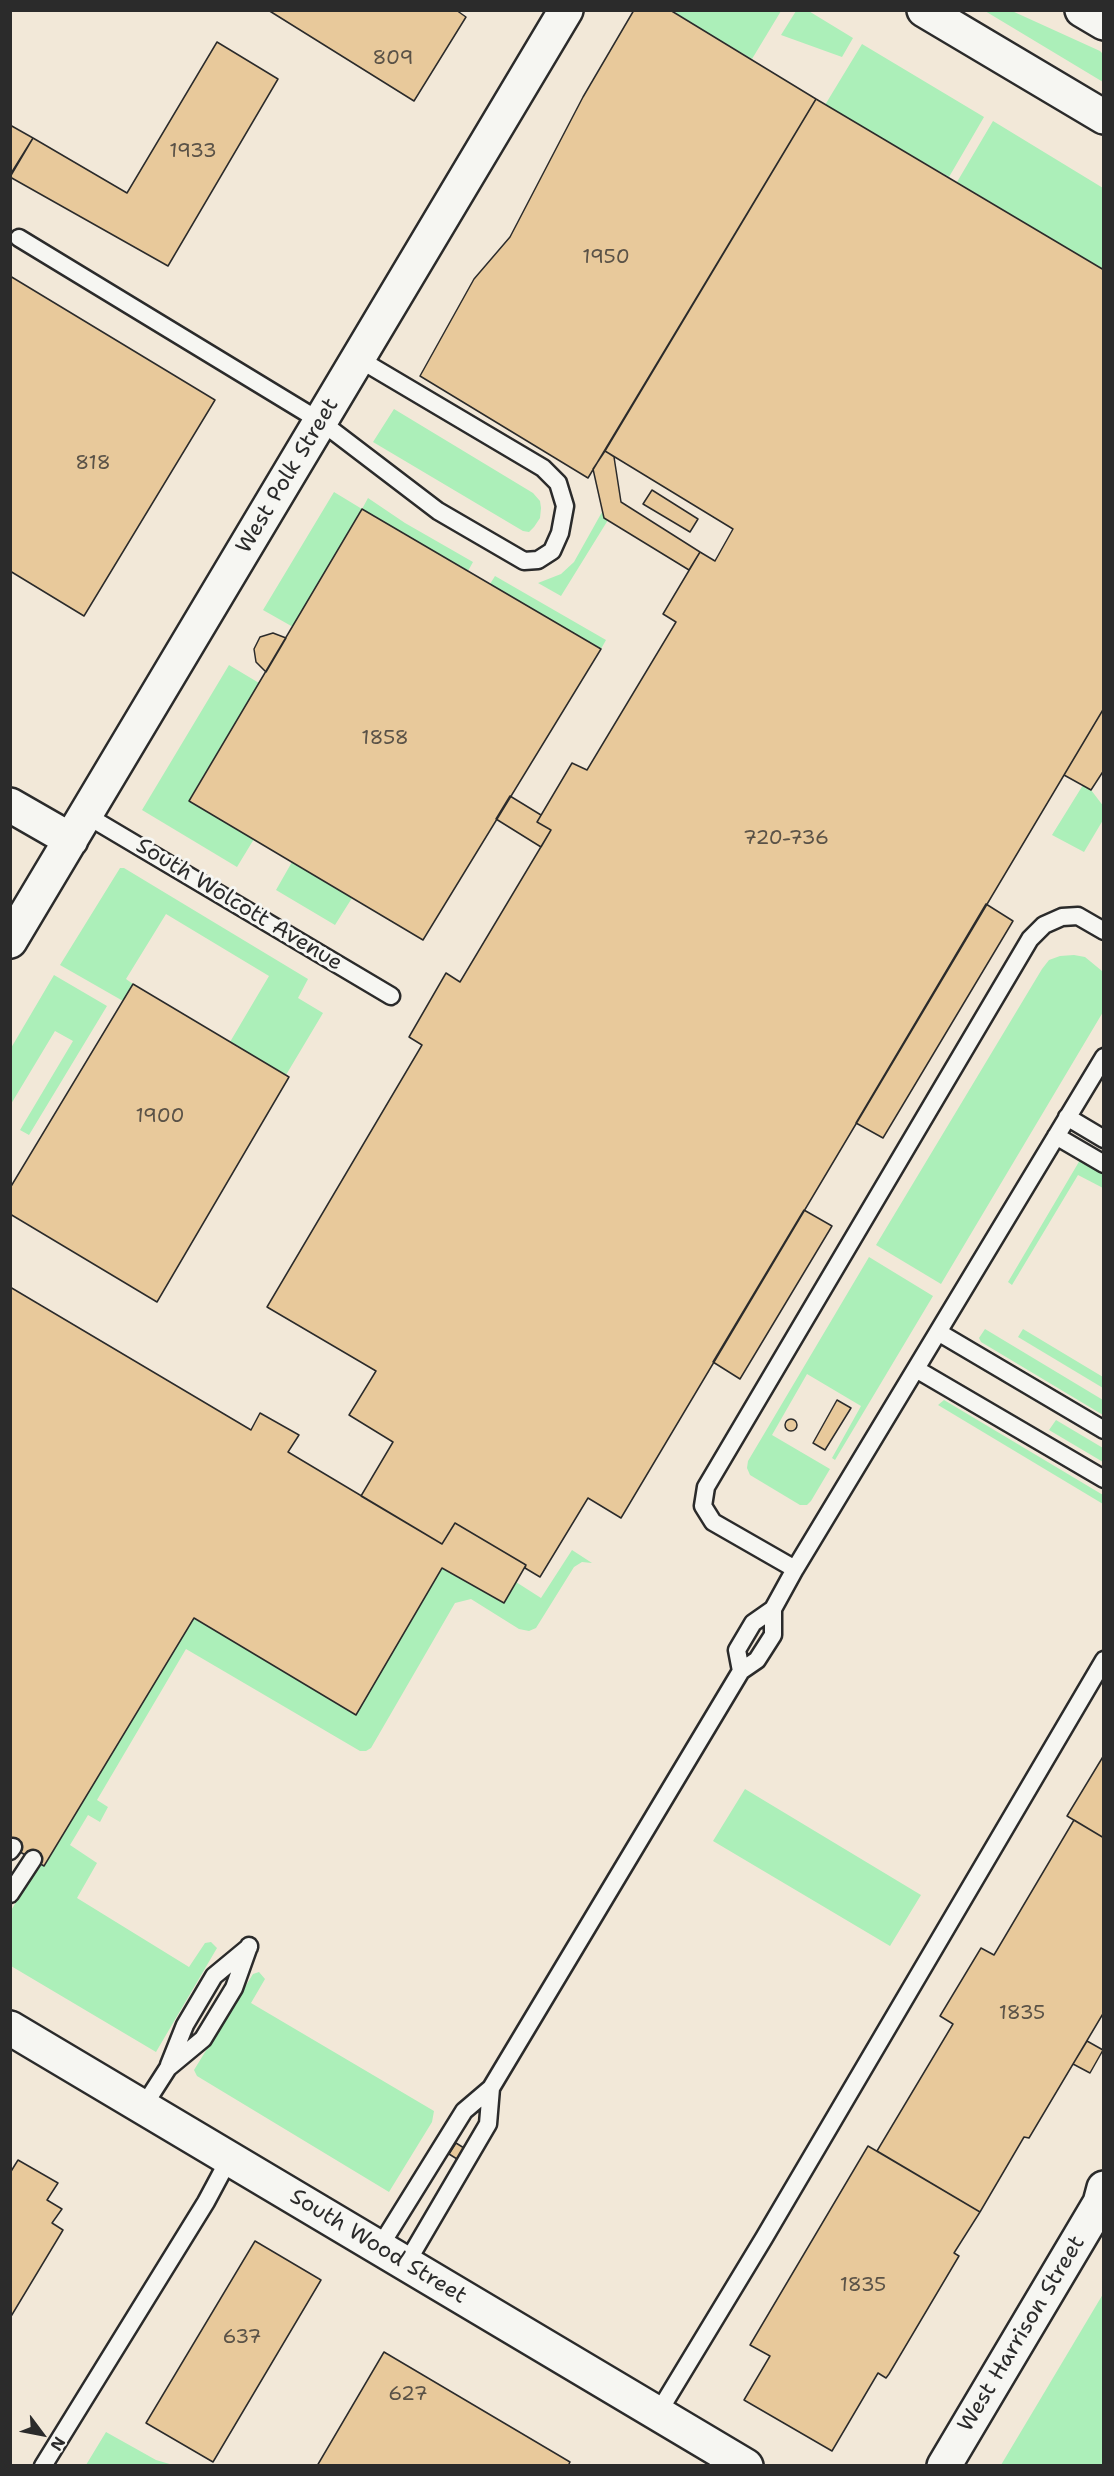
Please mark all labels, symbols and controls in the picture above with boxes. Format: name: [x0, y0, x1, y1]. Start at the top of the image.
house number: 809: [372, 47, 414, 71]
house number: 1933: [169, 140, 217, 164]
house number: 1950: [582, 246, 630, 270]
street label: West Polk Street: [231, 393, 345, 559]
house number: 818: [75, 452, 111, 476]
house number: 1858: [361, 727, 409, 751]
house number: 720-736: [743, 827, 829, 851]
street label: South Wolcott Avenue: [131, 833, 347, 977]
house number: 1900: [135, 1105, 185, 1129]
house number: 1835: [999, 2002, 1045, 2026]
street label: South Wood Street: [285, 2184, 471, 2310]
street label: West Harrison Street: [953, 2231, 1091, 2437]
house number: 1835: [840, 2274, 886, 2298]
house number: 637: [222, 2326, 262, 2350]
house number: 627: [388, 2383, 428, 2407]
north arrow: [12, 2404, 72, 2464]
text: N: [45, 2433, 70, 2455]

